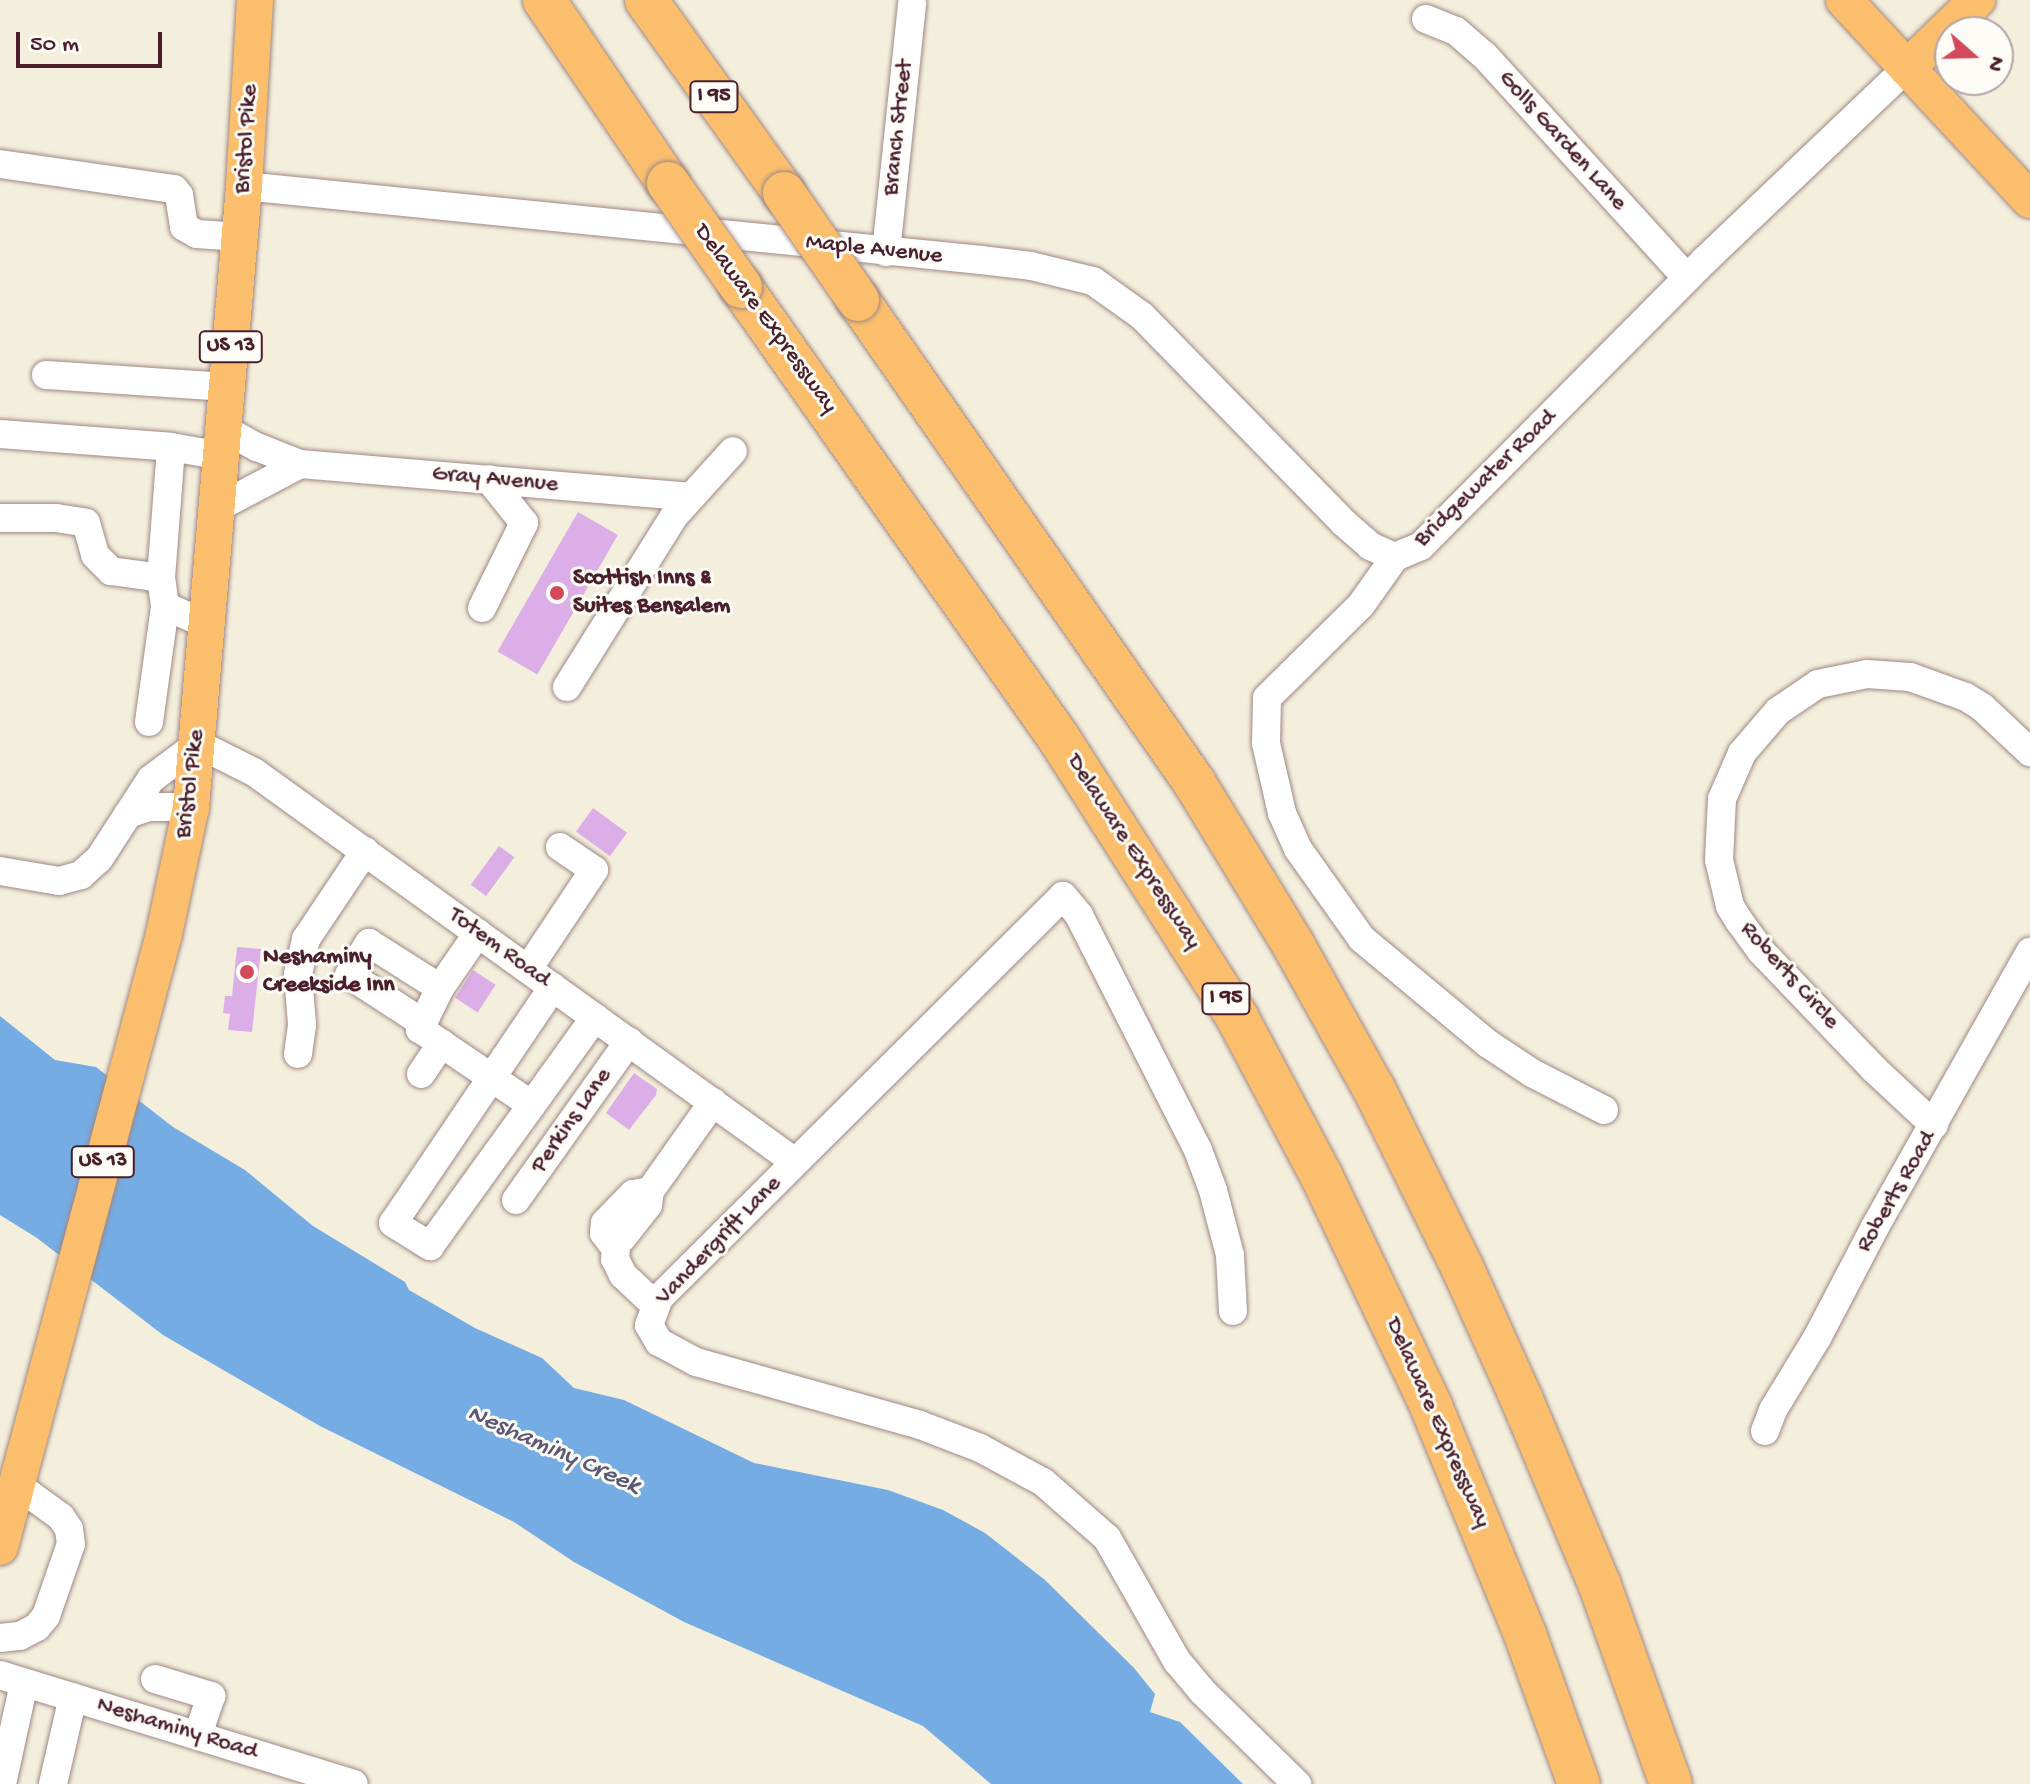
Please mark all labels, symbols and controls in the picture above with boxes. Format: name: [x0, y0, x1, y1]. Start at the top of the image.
scale bar: [20, 16, 166, 66]
north arrow: [1934, 16, 2014, 96]
text: 50 m: [30, 31, 79, 60]
text: N: [1980, 52, 2009, 75]
street label: Branch Street: [878, 59, 920, 197]
street label: Golls Garden Lane: [1491, 65, 1633, 217]
road number: I 95: [688, 79, 740, 115]
street label: Bristol Pike: [229, 83, 265, 195]
street label: Delaware Expressway: [687, 219, 843, 419]
street label: Maple Avenue: [804, 229, 944, 271]
road number: US 13: [197, 329, 265, 365]
street label: Bridgewater Road: [1409, 404, 1563, 554]
street label: Gray Avenue: [431, 460, 559, 500]
place label: Scottish Inns & Suites Bensalem: [573, 565, 730, 621]
marker: Scottish Inns & Suites Bensalem: [548, 584, 566, 602]
street label: Bristol Pike: [170, 728, 212, 840]
street label: Delaware Expressway: [1059, 749, 1207, 955]
street label: Totem Road: [442, 901, 556, 995]
street label: Roberts Circle: [1733, 916, 1845, 1036]
place label: Neshaminy Creekside Inn: [263, 944, 395, 1000]
marker: Neshaminy Creekside Inn: [238, 963, 256, 981]
road number: I 95: [1200, 981, 1252, 1017]
street label: Perkins Lane: [525, 1063, 619, 1179]
street label: Roberts Road: [1851, 1126, 1943, 1258]
road number: US 13: [69, 1144, 137, 1180]
street label: Vandergrift Lane: [650, 1170, 788, 1312]
street label: Delaware Expressway: [1378, 1314, 1496, 1532]
water label: Neshaminy Creek: [462, 1399, 644, 1503]
street label: Neshaminy Road: [93, 1691, 261, 1767]

